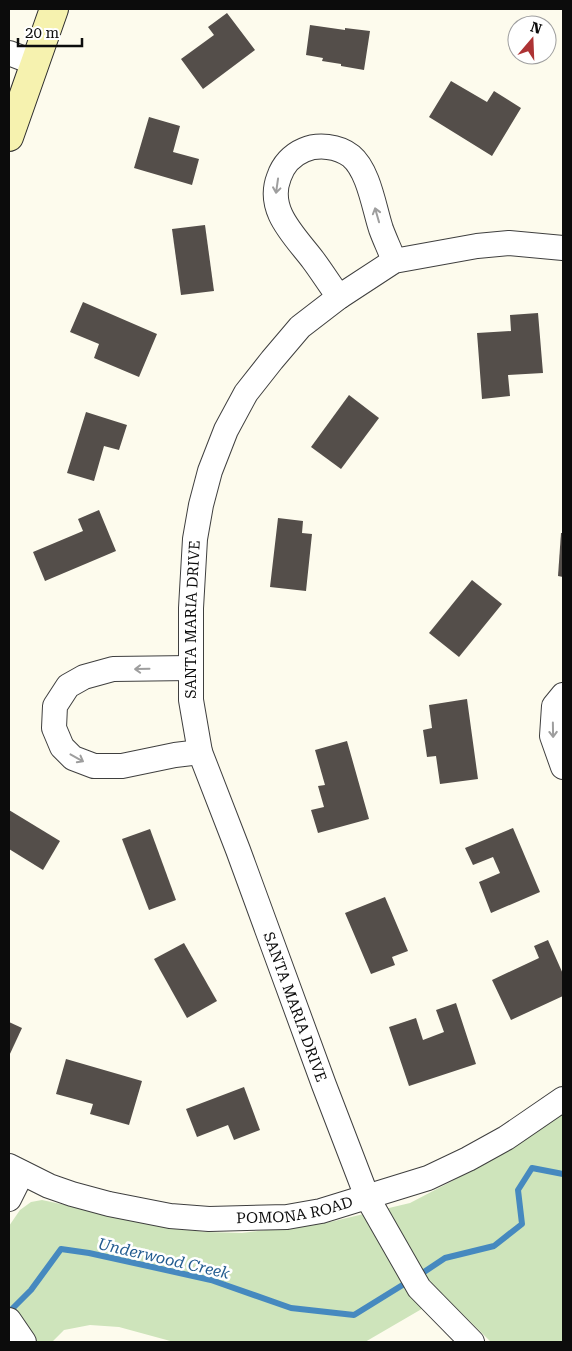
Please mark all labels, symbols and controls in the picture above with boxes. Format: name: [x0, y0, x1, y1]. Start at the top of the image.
scale bar: [18, 15, 81, 47]
north arrow: [507, 15, 557, 65]
text: N: [529, 18, 544, 37]
text: 20 m: [25, 24, 60, 42]
one-way arrow: [272, 178, 281, 194]
one-way arrow: [372, 208, 382, 224]
street label: SANTA MARIA DRIVE: [182, 540, 204, 699]
one-way arrow: [134, 664, 150, 674]
one-way arrow: [548, 722, 558, 738]
one-way arrow: [70, 753, 85, 763]
street label: SANTA MARIA DRIVE: [259, 930, 331, 1084]
street label: POMONA ROAD: [236, 1193, 355, 1227]
water label: Underwood Creek: [96, 1234, 232, 1283]

